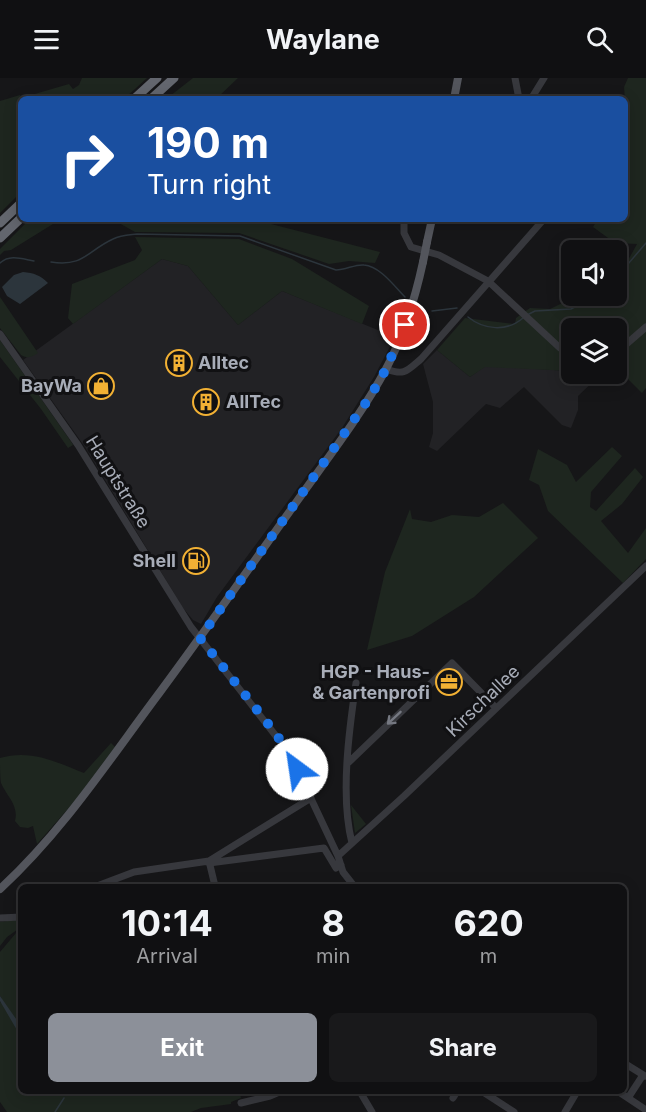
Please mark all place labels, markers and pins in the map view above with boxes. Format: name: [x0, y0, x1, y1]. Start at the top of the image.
pin: [379, 299, 430, 350]
building icon: Alltec: [164, 348, 194, 378]
place label: Alltec: [198, 352, 249, 373]
shop icon: BayWa: [86, 371, 116, 401]
place label: BayWa: [21, 375, 82, 396]
building icon: AllTec: [191, 387, 221, 417]
place label: AllTec: [226, 391, 281, 412]
fuel station icon: Shell: [181, 546, 211, 576]
place label: Shell: [133, 550, 176, 571]
place label: HGP - Haus- & Gartenprofi: [312, 661, 430, 703]
office icon: HGP - Haus- & Gartenprofi: [434, 667, 464, 697]

